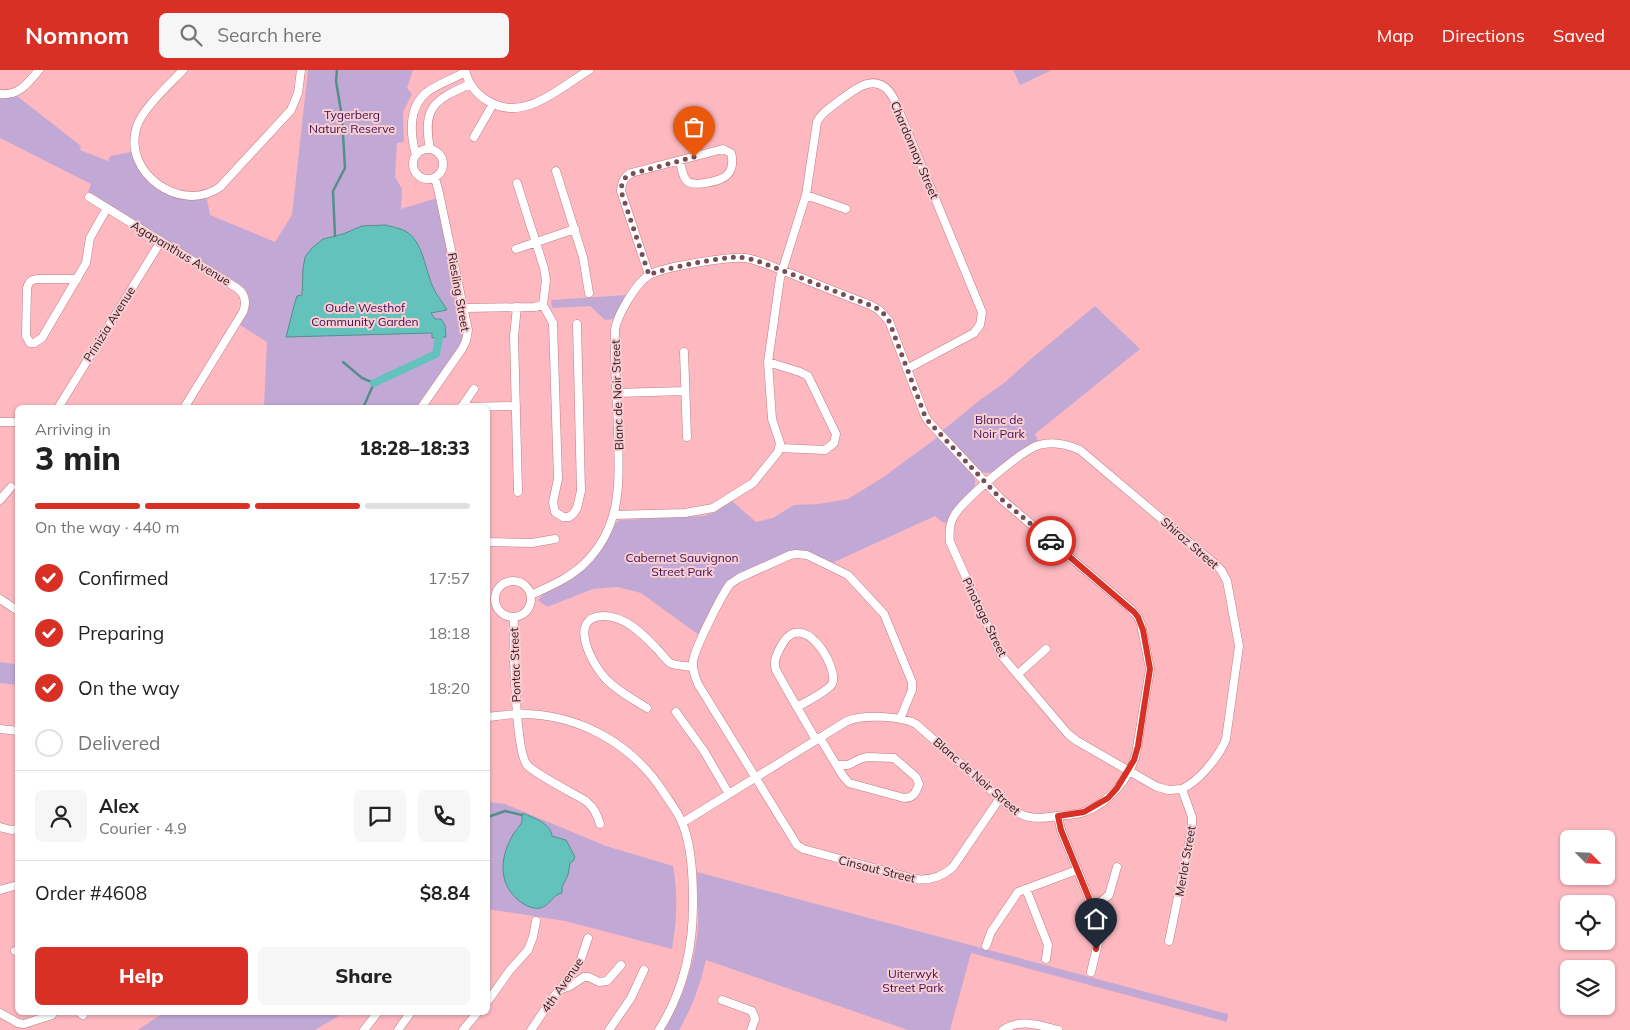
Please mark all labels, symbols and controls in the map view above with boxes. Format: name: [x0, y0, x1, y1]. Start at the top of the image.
search box: [159, 13, 509, 58]
text: Nomnom: [25, 20, 129, 50]
icon: search: [177, 21, 205, 49]
text: Search here: [217, 23, 322, 47]
text: Map: [1377, 24, 1414, 47]
text: Directions: [1442, 24, 1525, 47]
text: Saved: [1553, 24, 1605, 47]
street label: Chardonnay Street: [888, 99, 942, 201]
pin: [673, 106, 715, 157]
park label: Tygerberg Nature Reserve: [309, 107, 395, 136]
icon: bag: [680, 113, 708, 141]
street label: Agapanthus Avenue: [128, 217, 234, 289]
street label: Riesling Street: [445, 251, 473, 333]
street label: Prinizia Avenue: [80, 284, 138, 364]
park label: Oude Westhof Community Garden: [311, 300, 419, 329]
street label: Blanc de Noir Street: [608, 340, 626, 450]
park label: Blanc de Noir Park: [973, 412, 1026, 441]
text: Arriving in: [35, 419, 111, 439]
text: 18:28–18:33: [359, 436, 470, 460]
text: 3 min: [35, 438, 121, 478]
street label: Shiraz Street: [1158, 514, 1222, 572]
courier: [1026, 516, 1076, 566]
text: On the way · 440 m: [35, 517, 180, 537]
icon: car: [1037, 527, 1065, 555]
park label: Cabernet Sauvignon Street Park: [625, 550, 739, 579]
icon: check: [35, 564, 63, 592]
text: Confirmed: [78, 566, 169, 590]
text: 17:57: [428, 568, 470, 588]
street label: Pinotage Street: [959, 575, 1011, 659]
icon: check: [35, 619, 63, 647]
text: Preparing: [78, 621, 164, 645]
text: 18:18: [428, 623, 470, 643]
street label: Pontac Street: [506, 627, 524, 703]
icon: check: [35, 674, 63, 702]
text: On the way: [78, 676, 180, 700]
text: 18:20: [428, 678, 470, 698]
text: Delivered: [78, 731, 160, 755]
street label: Blanc de Noir Street: [930, 734, 1024, 818]
button: person: [35, 790, 87, 842]
button: chat: [354, 790, 406, 842]
button: phone: [418, 790, 470, 842]
text: Alex: [99, 794, 139, 818]
text: Courier · 4.9: [99, 818, 187, 838]
street label: Merlot Street: [1171, 825, 1199, 897]
north arrow: [1560, 830, 1615, 885]
map controls: [1560, 830, 1615, 1015]
street label: Cinsaut Street: [837, 852, 917, 886]
text: Order #4608: [35, 881, 147, 905]
text: $8.84: [420, 881, 470, 905]
button: locate: [1560, 895, 1615, 950]
pin: [1075, 898, 1117, 949]
icon: home: [1082, 905, 1110, 933]
button: Help: [35, 947, 248, 1005]
button: Share: [258, 947, 470, 1005]
street label: 4th Avenue: [538, 955, 586, 1015]
button: layers: [1560, 960, 1615, 1015]
park label: Uiterwyk Street Park: [882, 966, 945, 995]

